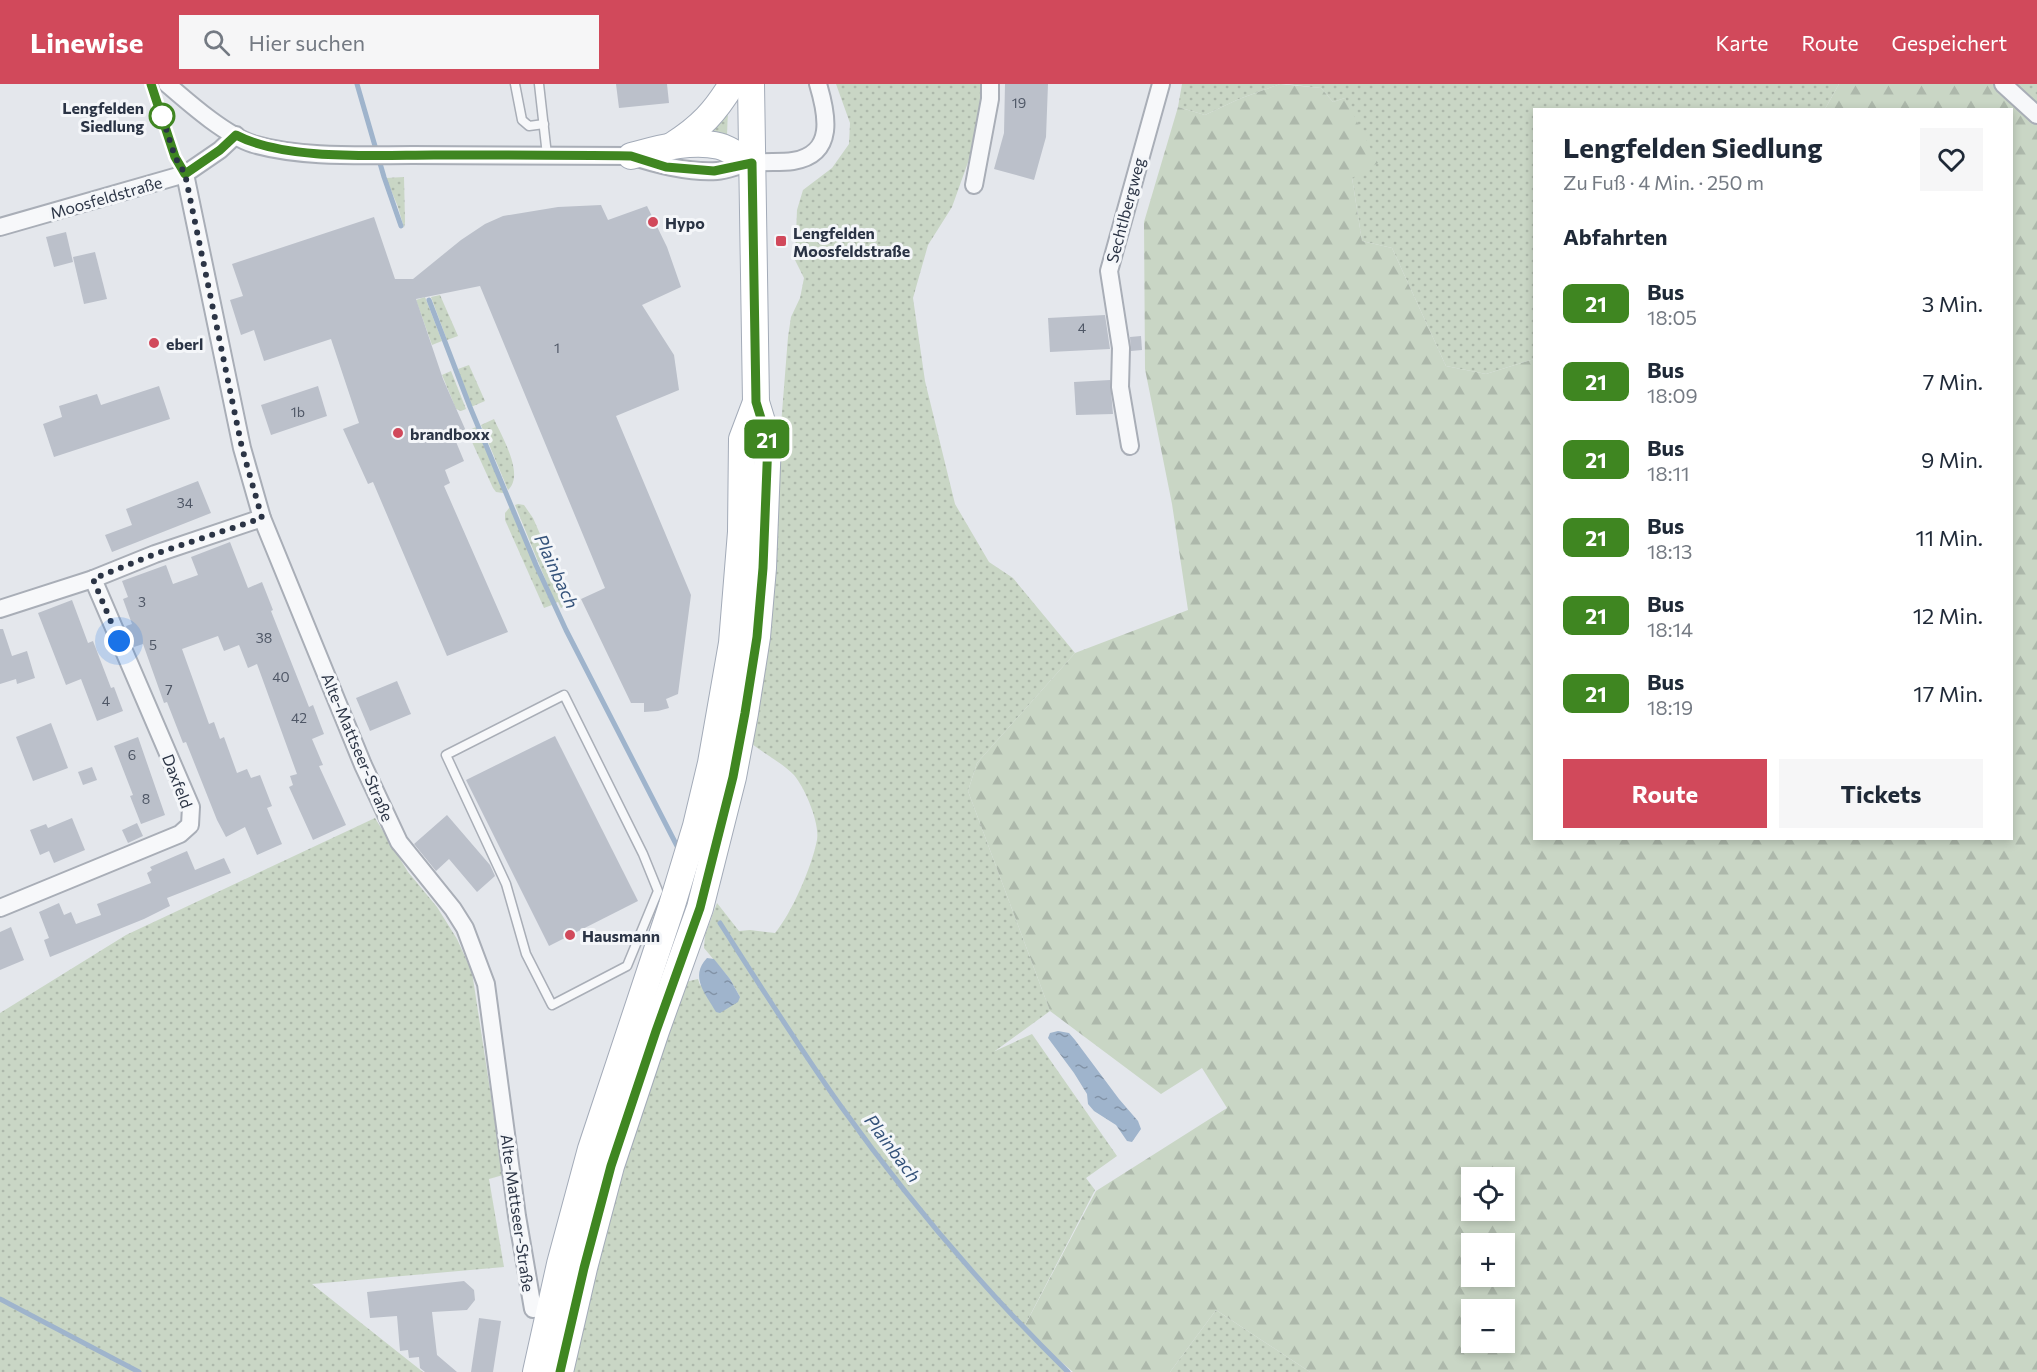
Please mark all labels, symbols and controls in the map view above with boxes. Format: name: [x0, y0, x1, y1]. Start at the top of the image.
search box: [179, 15, 599, 69]
text: Linewise: [30, 25, 143, 59]
icon: search: [200, 26, 233, 59]
text: Hier suchen: [248, 29, 365, 56]
text: Karte: [1715, 30, 1768, 55]
text: Route: [1801, 30, 1859, 55]
text: Gespeichert: [1892, 30, 2007, 55]
house number: 19: [1012, 94, 1026, 111]
place label: Lengfelden Siedlung: [62, 98, 144, 135]
marker: Lengfelden Siedlung: [149, 103, 175, 129]
button: heart: [1920, 128, 1983, 191]
text: Lengfelden Siedlung: [1563, 130, 1823, 164]
street label: Sechtlbergweg: [1102, 155, 1148, 265]
text: Zu Fuß · 4 Min. · 250 m: [1563, 170, 1764, 194]
street label: Moosfeldstraße: [48, 172, 164, 222]
place label: Hypo: [665, 213, 705, 232]
marker: Hypo: [646, 215, 660, 229]
place label: Lengfelden Moosfeldstraße: [793, 223, 910, 260]
text: Abfahrten: [1563, 223, 1667, 250]
marker: Lengfelden Moosfeldstraße: [774, 234, 788, 248]
text: Bus: [1647, 278, 1684, 305]
text: 3 Min.: [1922, 290, 1983, 317]
text: 21: [1585, 291, 1607, 316]
text: 18:05: [1647, 305, 1697, 329]
house number: 4: [1078, 319, 1087, 336]
place label: eberl: [166, 334, 203, 353]
marker: eberl: [147, 336, 161, 350]
house number: 1: [554, 339, 560, 356]
text: Bus: [1647, 356, 1684, 383]
text: 7 Min.: [1923, 368, 1983, 395]
text: 21: [1585, 369, 1607, 394]
text: 18:09: [1647, 383, 1698, 407]
house number: 1b: [291, 403, 305, 420]
line badge: 21: [740, 420, 794, 458]
place label: brandboxx: [410, 424, 490, 443]
marker: brandboxx: [391, 426, 405, 440]
text: 21: [756, 427, 778, 452]
text: Bus: [1647, 434, 1684, 461]
text: 9 Min.: [1921, 446, 1983, 473]
text: 21: [1585, 447, 1607, 472]
text: 18:11: [1647, 461, 1690, 485]
house number: 34: [177, 494, 194, 511]
text: Bus: [1647, 512, 1684, 539]
text: 11 Min.: [1915, 524, 1983, 551]
text: 21: [1585, 525, 1607, 550]
water label: Plainbach: [530, 530, 584, 612]
text: 18:13: [1647, 539, 1692, 563]
text: Bus: [1647, 590, 1684, 617]
house number: 3: [138, 593, 146, 610]
text: 12 Min.: [1913, 602, 1983, 629]
text: 21: [1585, 603, 1607, 628]
text: 18:14: [1647, 617, 1693, 641]
your location: [104, 626, 134, 656]
house number: 38: [256, 629, 272, 646]
house number: 5: [149, 636, 157, 653]
house number: 40: [272, 668, 290, 685]
text: Bus: [1647, 668, 1684, 695]
street label: Alte-Mattseer-Straße: [318, 670, 398, 824]
text: 17 Min.: [1913, 680, 1983, 707]
house number: 7: [165, 681, 173, 698]
text: 21: [1585, 681, 1607, 706]
house number: 4: [102, 692, 111, 709]
text: 18:19: [1647, 695, 1693, 719]
house number: 42: [291, 709, 307, 726]
house number: 6: [128, 746, 136, 763]
street label: Daxfeld: [159, 751, 197, 811]
button: Route: [1563, 759, 1767, 828]
button: Tickets: [1779, 759, 1983, 828]
house number: 8: [142, 790, 150, 807]
place label: Hausmann: [582, 926, 660, 945]
marker: Hausmann: [563, 928, 577, 942]
water label: Plainbach: [860, 1110, 926, 1186]
street label: Alte-Mattseer-Straße: [498, 1133, 538, 1293]
map controls: [1461, 1167, 1515, 1353]
button: locate: [1461, 1167, 1515, 1221]
button: +: [1461, 1233, 1515, 1287]
button: −: [1461, 1299, 1515, 1353]

